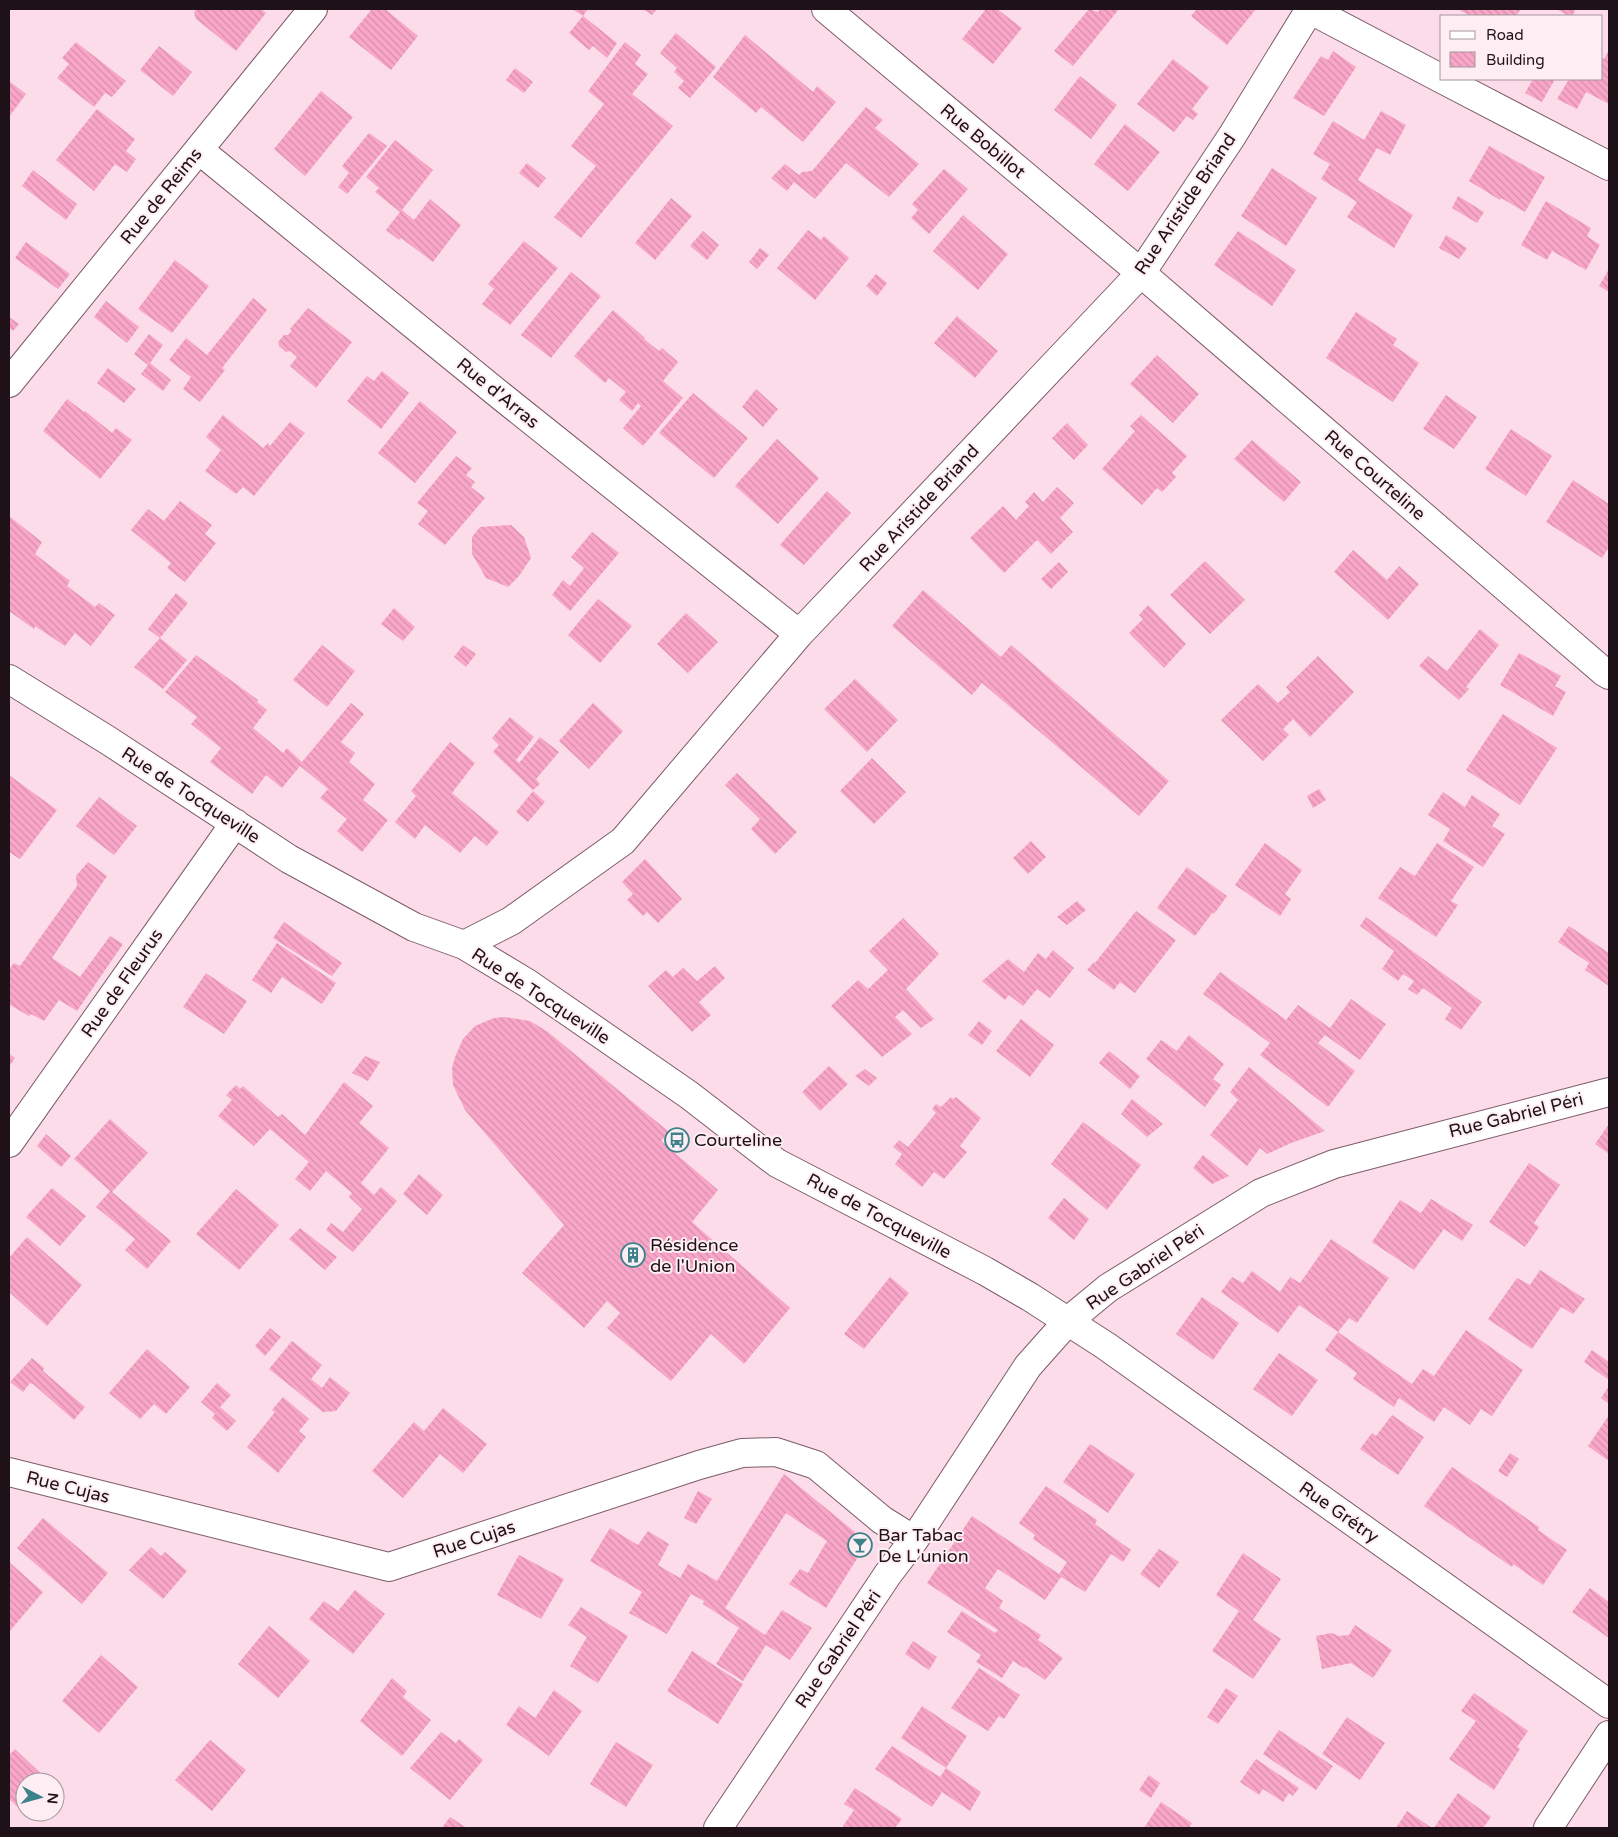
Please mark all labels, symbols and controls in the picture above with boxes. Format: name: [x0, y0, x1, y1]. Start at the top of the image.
legend: [1440, 15, 1603, 80]
text: Road: [1486, 26, 1524, 44]
text: Building: [1486, 51, 1545, 69]
street label: Rue Bobillot: [936, 99, 1030, 183]
street label: Rue Aristide Briand: [1130, 129, 1240, 279]
street label: Rue de Reims: [115, 143, 207, 249]
street label: Rue d'Arras: [452, 353, 544, 433]
street label: Rue Courteline: [1320, 425, 1430, 525]
street label: Rue Aristide Briand: [854, 440, 984, 576]
street label: Rue de Tocqueville: [118, 742, 264, 848]
street label: Rue de Fleurus: [76, 924, 168, 1042]
street label: Rue de Tocqueville: [468, 943, 614, 1049]
street label: Rue Gabriel Péri: [1446, 1088, 1586, 1142]
bus stop icon: Courteline: [664, 1127, 690, 1153]
place label: Courteline: [694, 1129, 782, 1151]
street label: Rue de Tocqueville: [803, 1169, 955, 1263]
street label: Rue Gabriel Péri: [1082, 1219, 1208, 1315]
place label: Résidence de l'Union: [650, 1234, 738, 1277]
building icon: Résidence de l'Union: [620, 1242, 646, 1268]
street label: Rue Cujas: [24, 1466, 112, 1508]
street label: Rue Grétry: [1295, 1476, 1383, 1548]
street label: Rue Cujas: [430, 1515, 518, 1563]
place label: Bar Tabac De L'union: [878, 1524, 969, 1567]
bar icon: Bar Tabac De L'union: [847, 1532, 873, 1558]
street label: Rue Gabriel Péri: [790, 1586, 886, 1712]
north arrow: [15, 1772, 65, 1822]
text: N: [43, 1792, 61, 1805]

